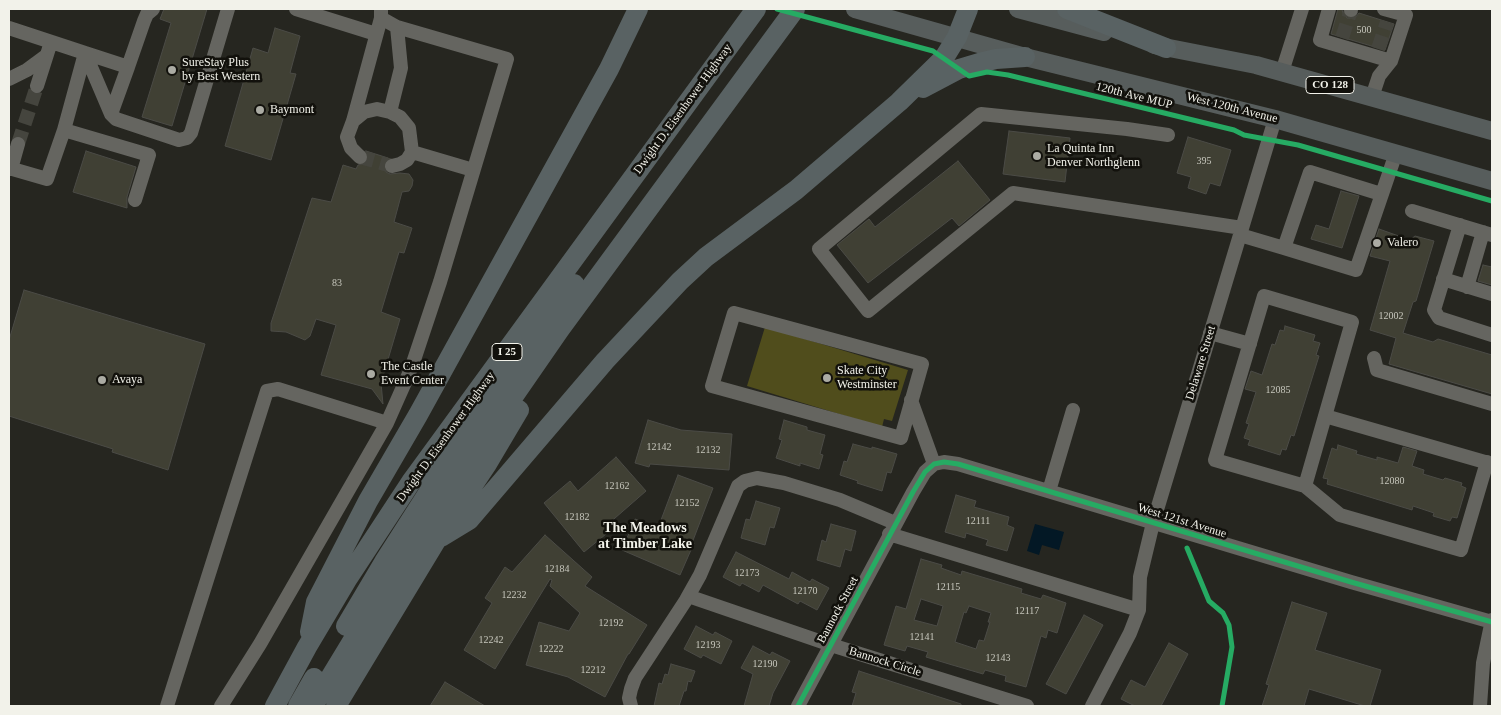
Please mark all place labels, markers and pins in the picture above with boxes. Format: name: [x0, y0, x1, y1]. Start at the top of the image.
place label: SureStay Plus by Best Western: [182, 56, 260, 84]
marker: SureStay Plus by Best Western: [166, 64, 178, 76]
place label: Baymont: [270, 103, 314, 117]
marker: Baymont: [254, 104, 266, 116]
place label: La Quinta Inn Denver Northglenn: [1047, 142, 1140, 170]
marker: La Quinta Inn Denver Northglenn: [1031, 150, 1043, 162]
place label: Valero: [1387, 236, 1418, 250]
marker: Valero: [1371, 237, 1383, 249]
place label: The Castle Event Center: [381, 360, 444, 388]
place label: Skate City Westminster: [837, 364, 897, 392]
marker: The Castle Event Center: [365, 368, 377, 380]
marker: Skate City Westminster: [821, 372, 833, 384]
place label: Avaya: [112, 373, 142, 387]
marker: Avaya: [96, 374, 108, 386]

